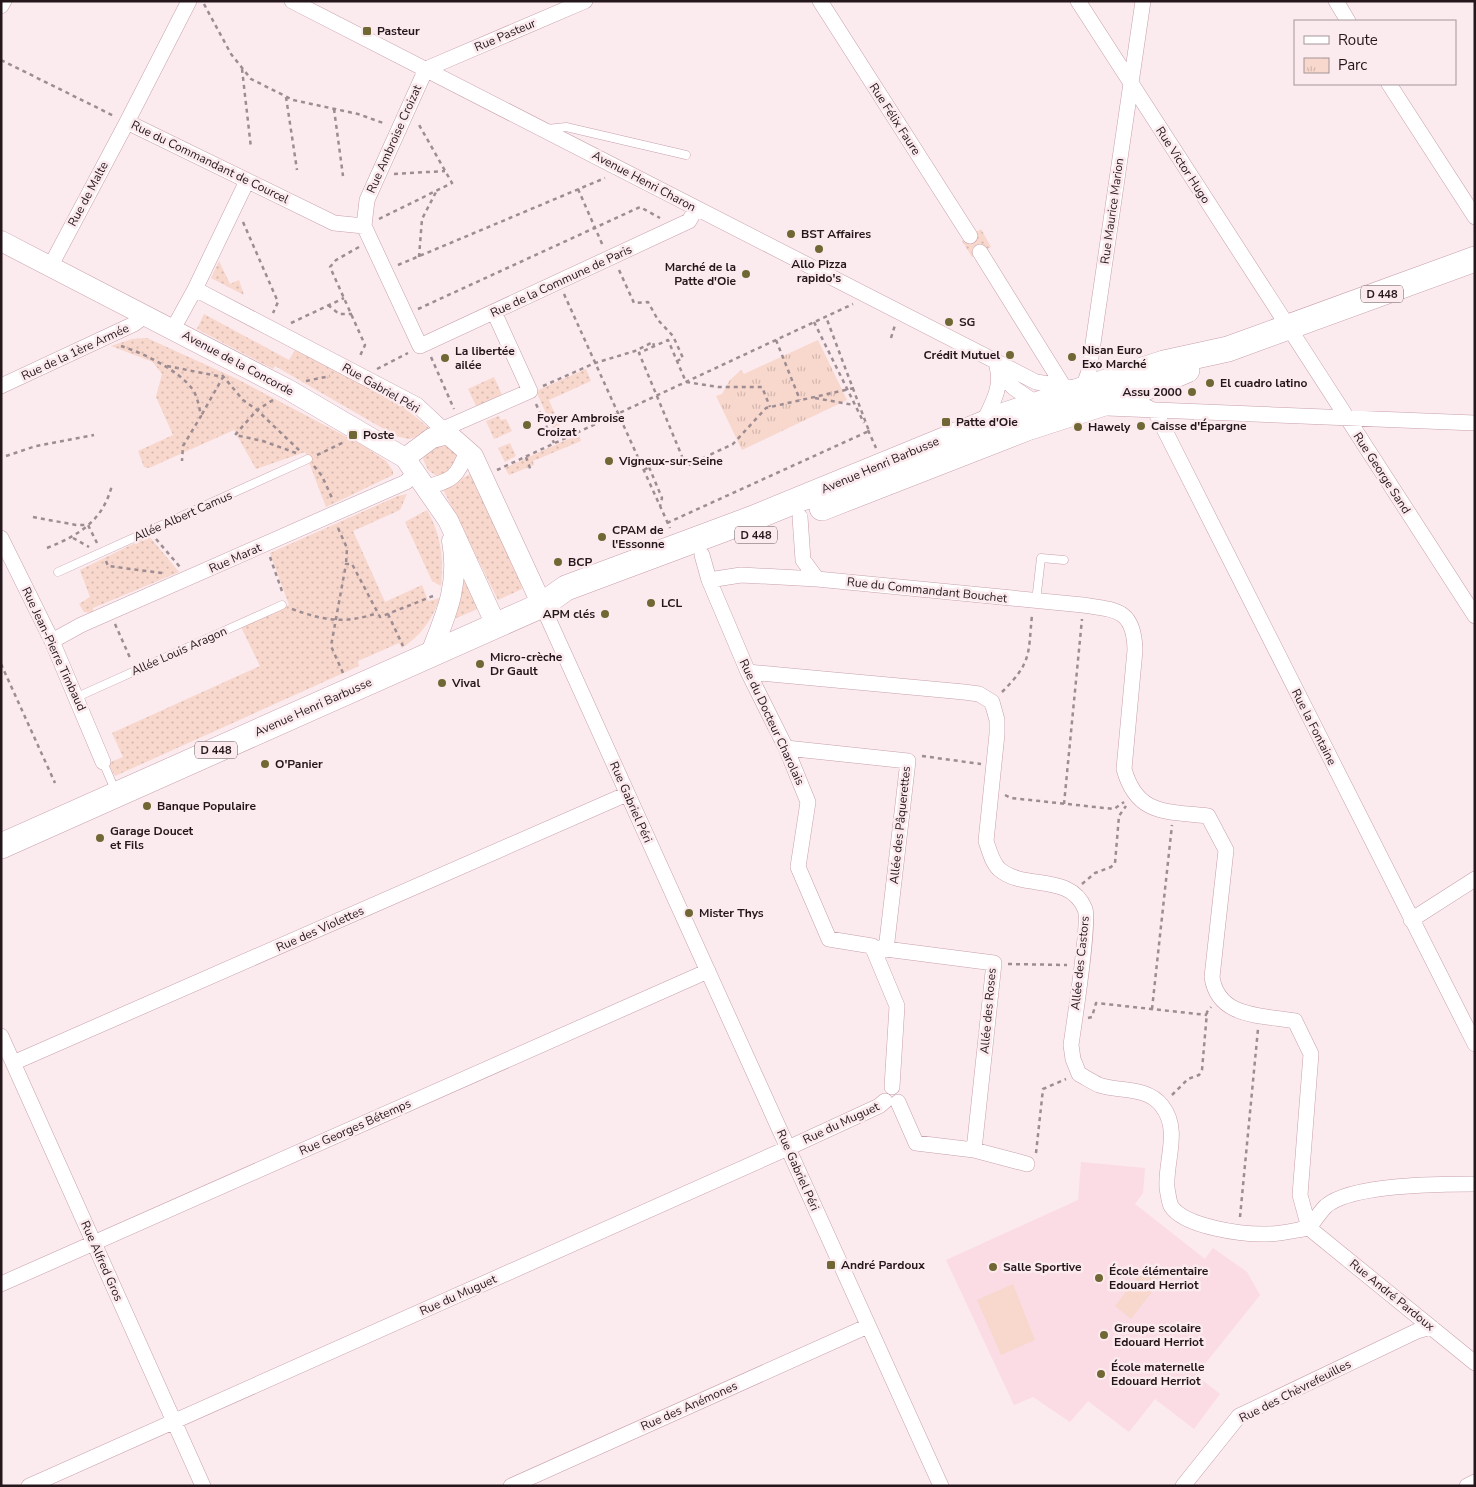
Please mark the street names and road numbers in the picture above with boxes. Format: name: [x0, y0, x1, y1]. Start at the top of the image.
street label: Rue Pasteur: [472, 15, 539, 55]
street label: Rue Félix Faure: [866, 80, 924, 158]
street label: Rue Ambroise Croizat: [363, 82, 425, 196]
street label: Rue du Commandant de Courcel: [128, 117, 292, 207]
street label: Rue Victor Hugo: [1152, 123, 1214, 207]
street label: Avenue Henri Charon: [589, 147, 699, 215]
street label: Rue Maurice Marion: [1097, 157, 1127, 265]
street label: Rue de Malte: [64, 159, 112, 229]
street label: Rue de la Commune de Paris: [488, 241, 635, 321]
road number: D 448: [1361, 286, 1403, 302]
street label: Rue de la 1ère Armée: [19, 320, 131, 384]
street label: Avenue de la Concorde: [179, 327, 297, 399]
street label: Rue Gabriel Péri: [339, 359, 423, 417]
street label: Rue George Sand: [1350, 429, 1414, 517]
street label: Avenue Henri Barbusse: [818, 433, 942, 497]
street label: Allée Albert Camus: [131, 487, 235, 545]
road number: D 448: [735, 526, 777, 544]
street label: Rue Marat: [206, 539, 264, 577]
street label: Rue du Commandant Bouchet: [846, 574, 1009, 606]
street label: Rue Jean-Pierre Timbaud: [18, 584, 90, 714]
street label: Allée Louis Aragon: [129, 623, 229, 679]
street label: Rue du Docteur Charolais: [736, 656, 808, 788]
street label: Avenue Henri Barbusse: [252, 674, 374, 740]
street label: Rue la Fontaine: [1288, 686, 1340, 768]
road number: D 448: [195, 742, 237, 758]
street label: Rue Gabriel Péri: [606, 759, 656, 845]
street label: Allée des Pâquerettes: [886, 765, 914, 885]
street label: Rue des Violettes: [274, 902, 367, 956]
street label: Allée des Castors: [1067, 915, 1093, 1011]
street label: Allée des Roses: [976, 967, 1000, 1055]
street label: Rue Georges Bétemps: [297, 1095, 414, 1159]
street label: Rue du Muguet: [800, 1098, 882, 1148]
street label: Rue Gabriel Péri: [773, 1127, 823, 1213]
street label: Rue Alfred Gros: [77, 1218, 127, 1304]
street label: Rue André Pardoux: [1346, 1256, 1438, 1335]
street label: Rue du Muguet: [417, 1271, 500, 1319]
street label: Rue des Chèvrefeuilles: [1236, 1356, 1354, 1426]
street label: Rue des Anémones: [638, 1377, 740, 1435]

